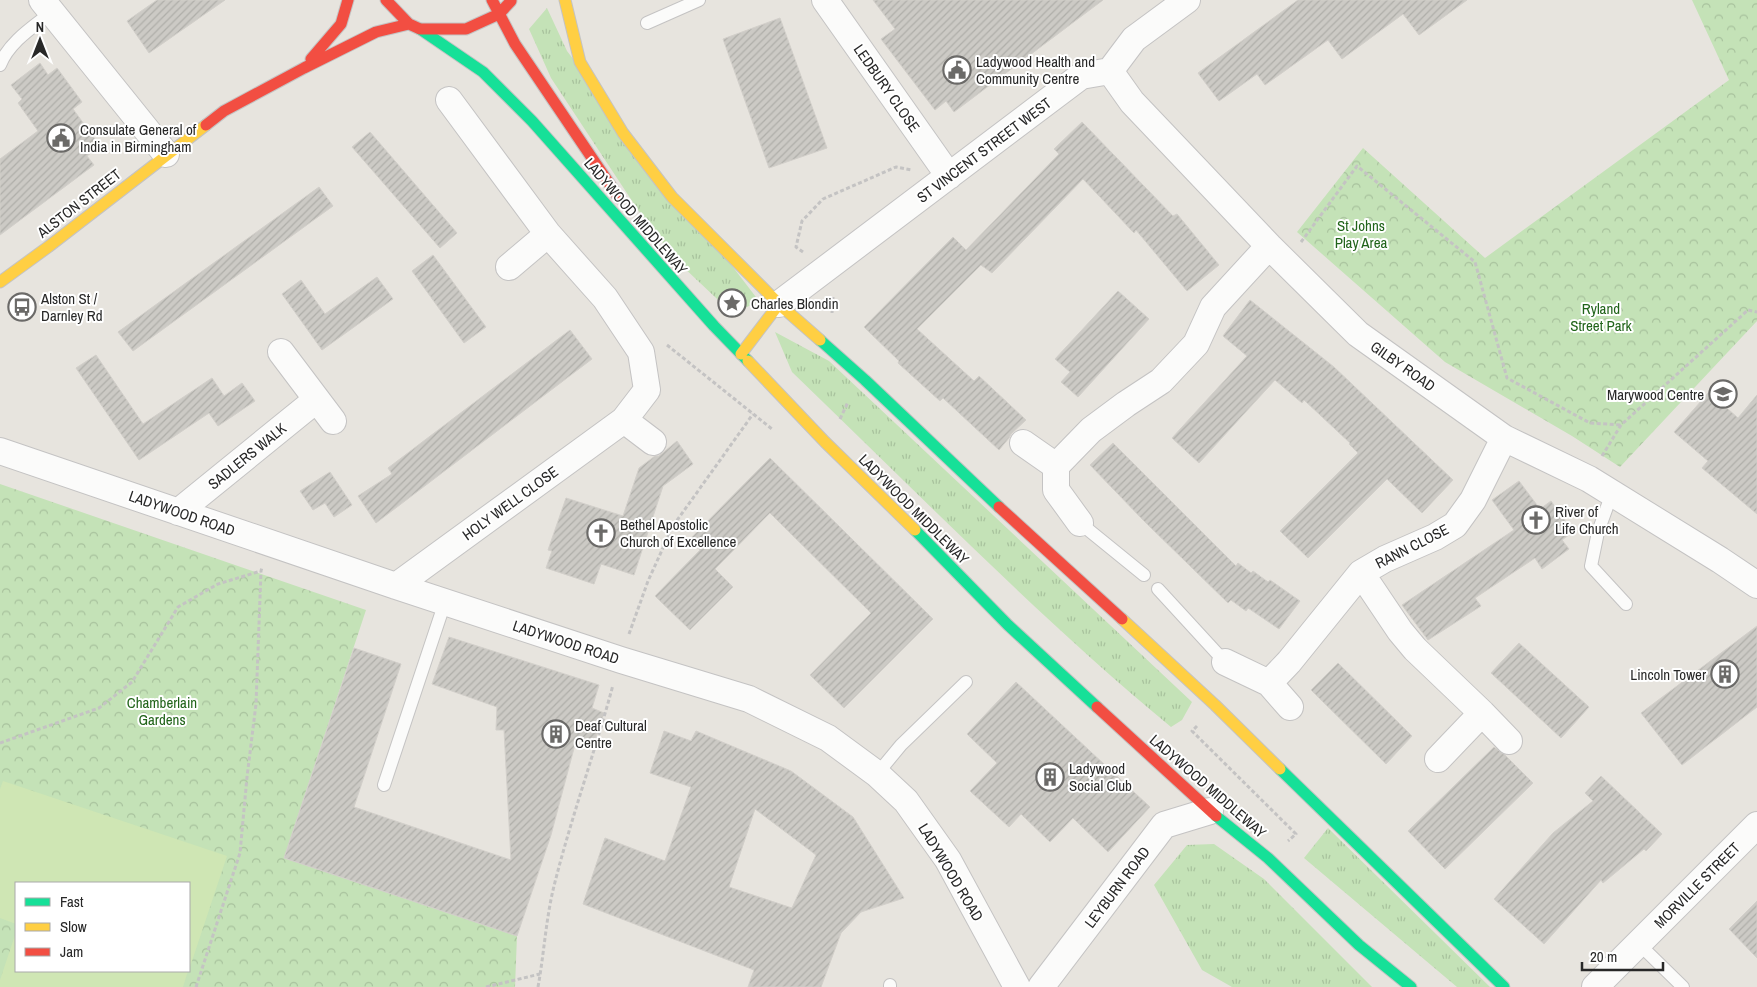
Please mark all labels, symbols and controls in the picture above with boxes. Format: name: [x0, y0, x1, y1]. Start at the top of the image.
north arrow: [15, 15, 65, 65]
text: N: [36, 18, 44, 36]
street label: LEDBURY CLOSE: [849, 40, 925, 136]
place label: Ladywood Health and Community Centre: [976, 51, 1095, 89]
public building icon: Ladywood Health and Community Centre: [942, 55, 972, 85]
street label: ST VINCENT STREET WEST: [912, 92, 1056, 208]
place label: Consulate General of India in Birmingham: [80, 119, 197, 157]
public building icon: Consulate General of India in Birmingham: [46, 123, 76, 153]
street label: LADYWOOD MIDDLEWAY: [579, 153, 693, 279]
street label: ALSTON STREET: [32, 163, 126, 243]
park label: St Johns Play Area: [1335, 215, 1387, 253]
place label: Alston St / Darnley Rd: [40, 288, 103, 326]
place icon: Charles Blondin: [717, 288, 747, 318]
bus stop icon: Alston St / Darnley Rd: [7, 292, 37, 322]
place label: Charles Blondin: [751, 293, 839, 314]
park label: Ryland Street Park: [1570, 298, 1633, 336]
street label: GILBY ROAD: [1366, 336, 1440, 396]
school or university icon: Marywood Centre: [1708, 379, 1738, 409]
place label: Marywood Centre: [1607, 384, 1704, 405]
street label: SADLERS WALK: [203, 417, 291, 494]
street label: LADYWOOD MIDDLEWAY: [854, 449, 974, 569]
street label: HOLY WELL CLOSE: [458, 461, 562, 545]
street label: LADYWOOD ROAD: [126, 485, 238, 541]
place label: River of Life Church: [1555, 501, 1619, 539]
church icon: River of Life Church: [1521, 505, 1551, 535]
place label: Bethel Apostolic Church of Excellence: [620, 514, 736, 552]
church icon: Bethel Apostolic Church of Excellence: [586, 518, 616, 548]
street label: RANN CLOSE: [1372, 518, 1452, 574]
street label: LADYWOOD ROAD: [510, 615, 622, 669]
building icon: Lincoln Tower: [1710, 659, 1740, 689]
place label: Lincoln Tower: [1630, 664, 1706, 685]
park label: Chamberlain Gardens: [127, 692, 197, 730]
place label: Deaf Cultural Centre: [575, 715, 647, 753]
building icon: Deaf Cultural Centre: [541, 719, 571, 749]
street label: LADYWOOD MIDDLEWAY: [1145, 729, 1271, 843]
place label: Ladywood Social Club: [1069, 758, 1132, 796]
building icon: Ladywood Social Club: [1035, 762, 1065, 792]
street label: LADYWOOD ROAD: [913, 819, 989, 925]
street label: MORVILLE STREET: [1649, 837, 1745, 933]
street label: LEYBURN ROAD: [1079, 842, 1155, 932]
legend: [15, 882, 190, 972]
text: Fast: [60, 891, 84, 912]
text: Slow: [60, 916, 87, 937]
scale bar: [1582, 940, 1663, 972]
text: Jam: [60, 941, 83, 962]
text: 20 m: [1590, 946, 1617, 967]

